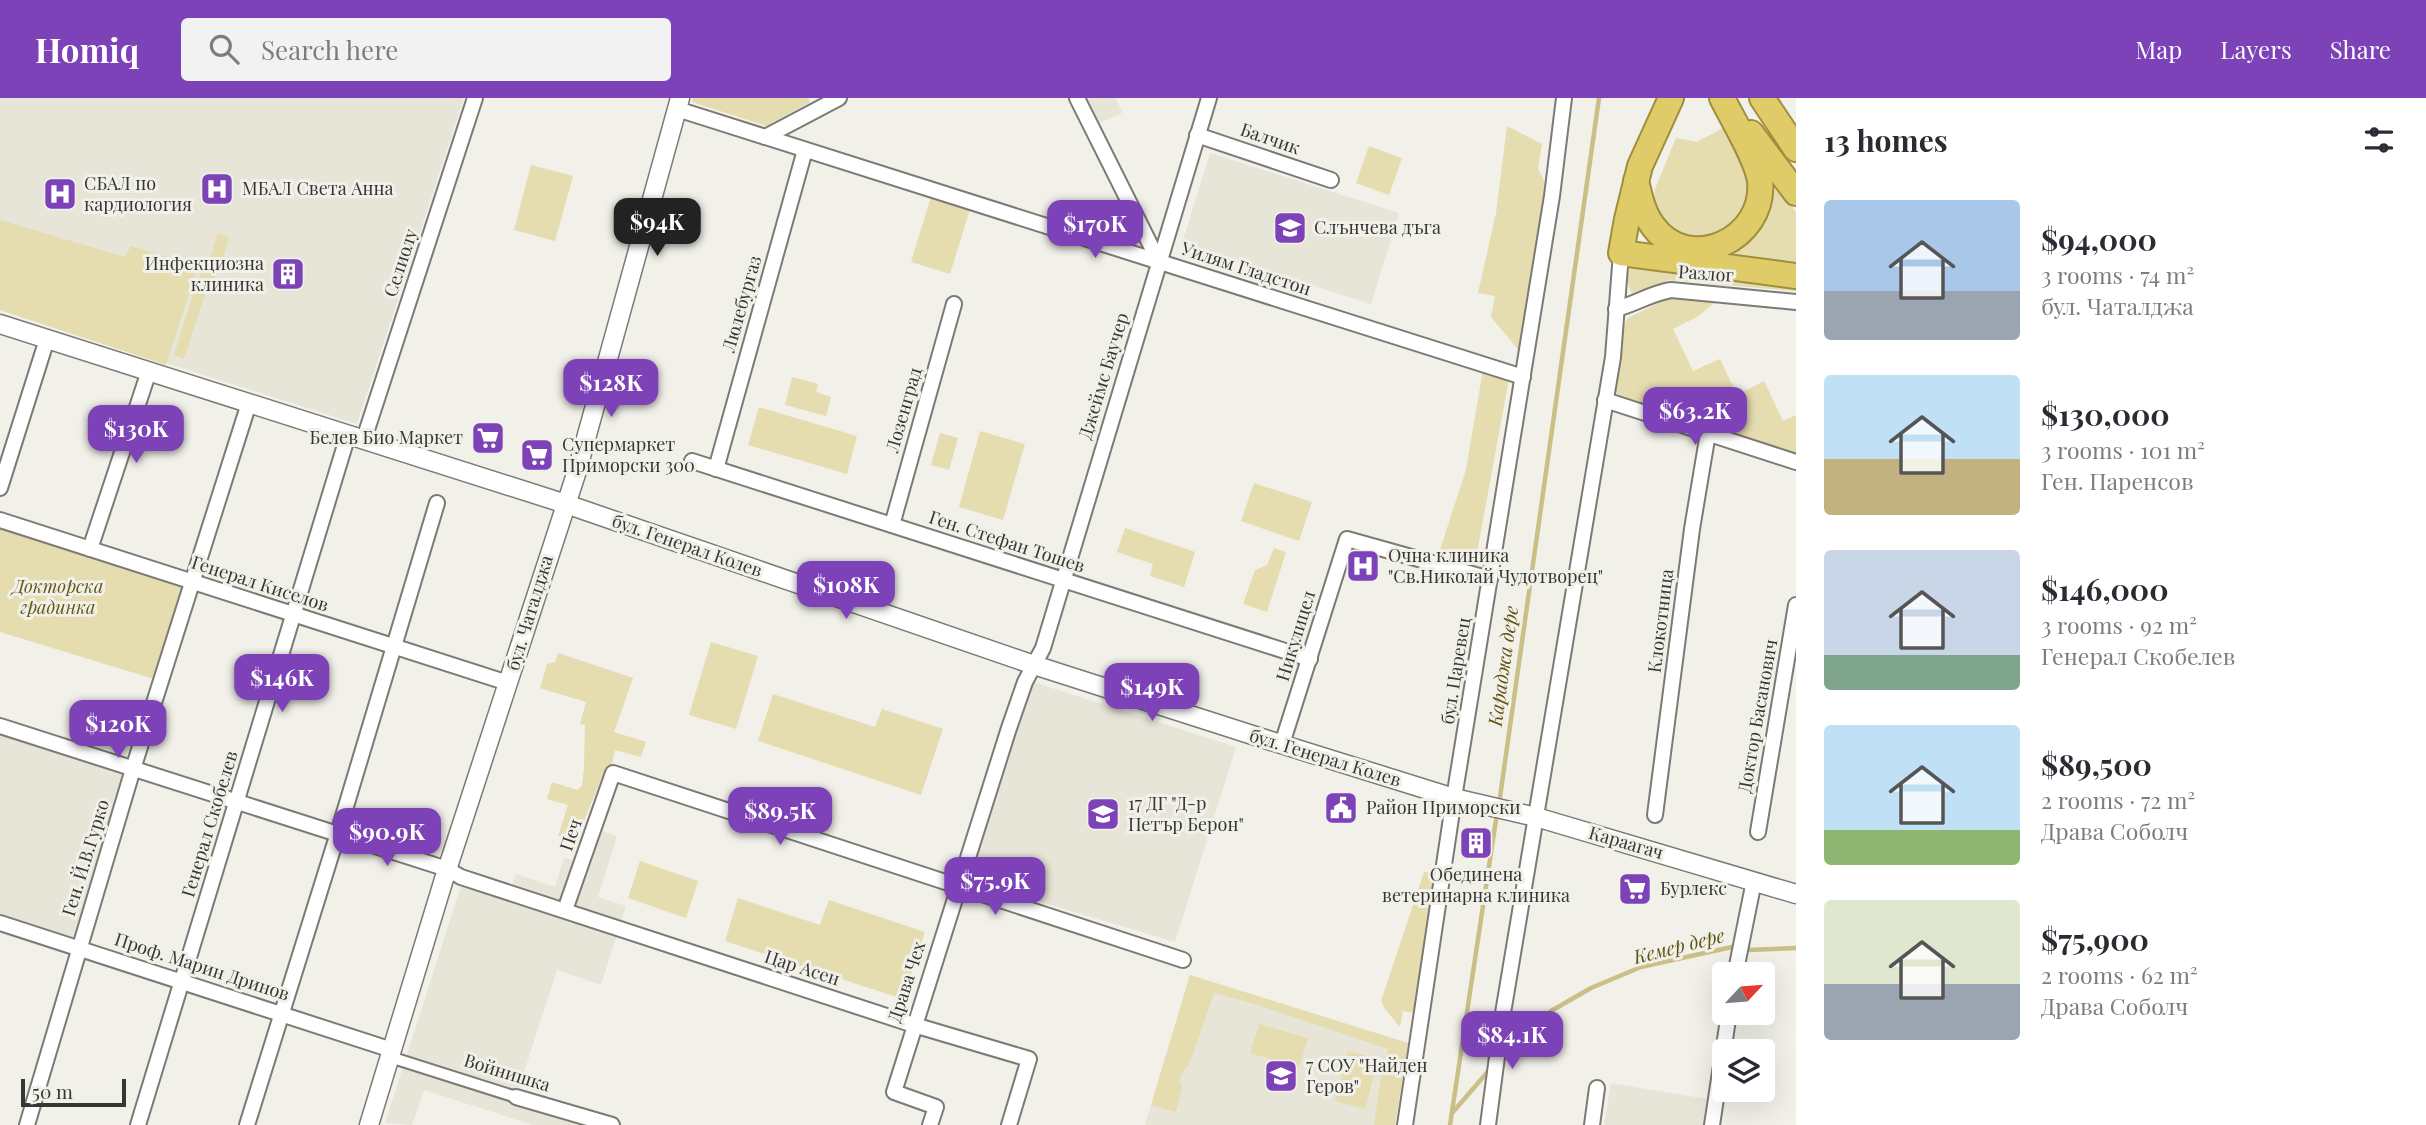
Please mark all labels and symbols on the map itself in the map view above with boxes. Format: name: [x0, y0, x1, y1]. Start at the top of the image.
street label: Балчик: [1237, 117, 1303, 159]
hospital icon: МБАЛ Света Анна: [198, 170, 236, 208]
place label: СБАЛ по кардиология: [84, 171, 192, 216]
hospital icon: СБАЛ по кардиология: [41, 175, 79, 213]
place label: МБАЛ Света Анна: [242, 176, 394, 200]
pin: $94K: [616, 198, 698, 258]
pin: $170K: [1046, 200, 1144, 260]
school or university icon: Слънчева дъга: [1271, 209, 1309, 247]
place label: Слънчева дъга: [1314, 215, 1441, 239]
street label: Селиолу: [378, 226, 422, 300]
street label: Уилям Гладстон: [1177, 235, 1314, 300]
place label: Инфекциозна клиника: [145, 251, 264, 296]
street label: Люлебургаз: [716, 253, 766, 356]
building icon: Инфекциозна клиника: [269, 255, 307, 293]
street label: Разлог: [1677, 259, 1735, 287]
street label: Джеймс Баучер: [1072, 310, 1134, 442]
pin: $128K: [562, 360, 660, 419]
street label: Лозенград: [879, 364, 927, 456]
pin: $63.2K: [1638, 388, 1752, 447]
pin: $130K: [87, 406, 185, 465]
supermarket icon: Белев Био Маркет: [469, 419, 507, 457]
place label: Белев Био Маркет: [310, 425, 463, 449]
place label: Супермаркет Приморски 300: [562, 432, 695, 477]
supermarket icon: Супермаркет Приморски 300: [518, 436, 556, 474]
street label: Ген. Стефан Тошев: [926, 505, 1088, 578]
street label: бул. Генерал Колев: [609, 508, 766, 582]
place label: Очна клиника "Св.Николай Чудотворец": [1388, 543, 1603, 588]
hospital icon: Очна клиника "Св.Николай Чудотворец": [1344, 547, 1382, 585]
street label: Генерал Киселов: [189, 550, 332, 617]
street label: бул. Чаталджа: [500, 552, 558, 673]
pin: $108K: [797, 561, 895, 621]
street label: Клокотница: [1642, 568, 1678, 674]
park label: Докторска градинка: [10, 574, 103, 619]
street label: Никулицел: [1270, 587, 1320, 684]
water label: Караджа дере: [1481, 604, 1523, 729]
street label: бул. Царевец: [1435, 616, 1475, 726]
street label: Доктор Басанович: [1732, 637, 1782, 794]
pin: $146K: [233, 654, 331, 714]
pin: $149K: [1103, 664, 1201, 723]
pin: $120K: [69, 700, 167, 760]
street label: бул. Генерал Колев: [1246, 723, 1404, 792]
street label: Генерал Скобелев: [175, 747, 243, 900]
pin: $89.5K: [723, 788, 837, 847]
public building icon: Район Приморски: [1322, 789, 1360, 827]
place label: 17 ДГ "Д-р Петър Берон": [1128, 791, 1244, 836]
school or university icon: 17 ДГ "Д-р Петър Берон": [1084, 795, 1122, 833]
place label: Район Приморски: [1366, 795, 1521, 819]
street label: Ген. Й.В.Гурко: [56, 796, 114, 919]
pin: $90.9K: [330, 808, 444, 868]
street label: Печ: [553, 815, 587, 854]
street label: Караагач: [1586, 820, 1666, 864]
building icon: Обединена ветеринарна клиника: [1457, 824, 1495, 862]
pin: $75.9K: [938, 858, 1052, 917]
place label: Обединена ветеринарна клиника: [1382, 862, 1570, 907]
supermarket icon: Бурлекс: [1616, 870, 1654, 908]
place label: Бурлекс: [1660, 876, 1727, 900]
water label: Кемер дере: [1630, 921, 1727, 969]
street label: Проф. Марин Дринов: [112, 926, 293, 1006]
street label: Драва Чех: [882, 937, 931, 1025]
street label: Цар Асен: [762, 944, 843, 990]
north arrow: [1712, 962, 1774, 1026]
pin: $84.1K: [1455, 1012, 1569, 1071]
street label: Войнишка: [461, 1048, 553, 1097]
place label: 7 СОУ "Найден Геров": [1306, 1053, 1428, 1098]
school or university icon: 7 СОУ "Найден Геров": [1262, 1057, 1300, 1095]
scale bar: [21, 1076, 126, 1108]

